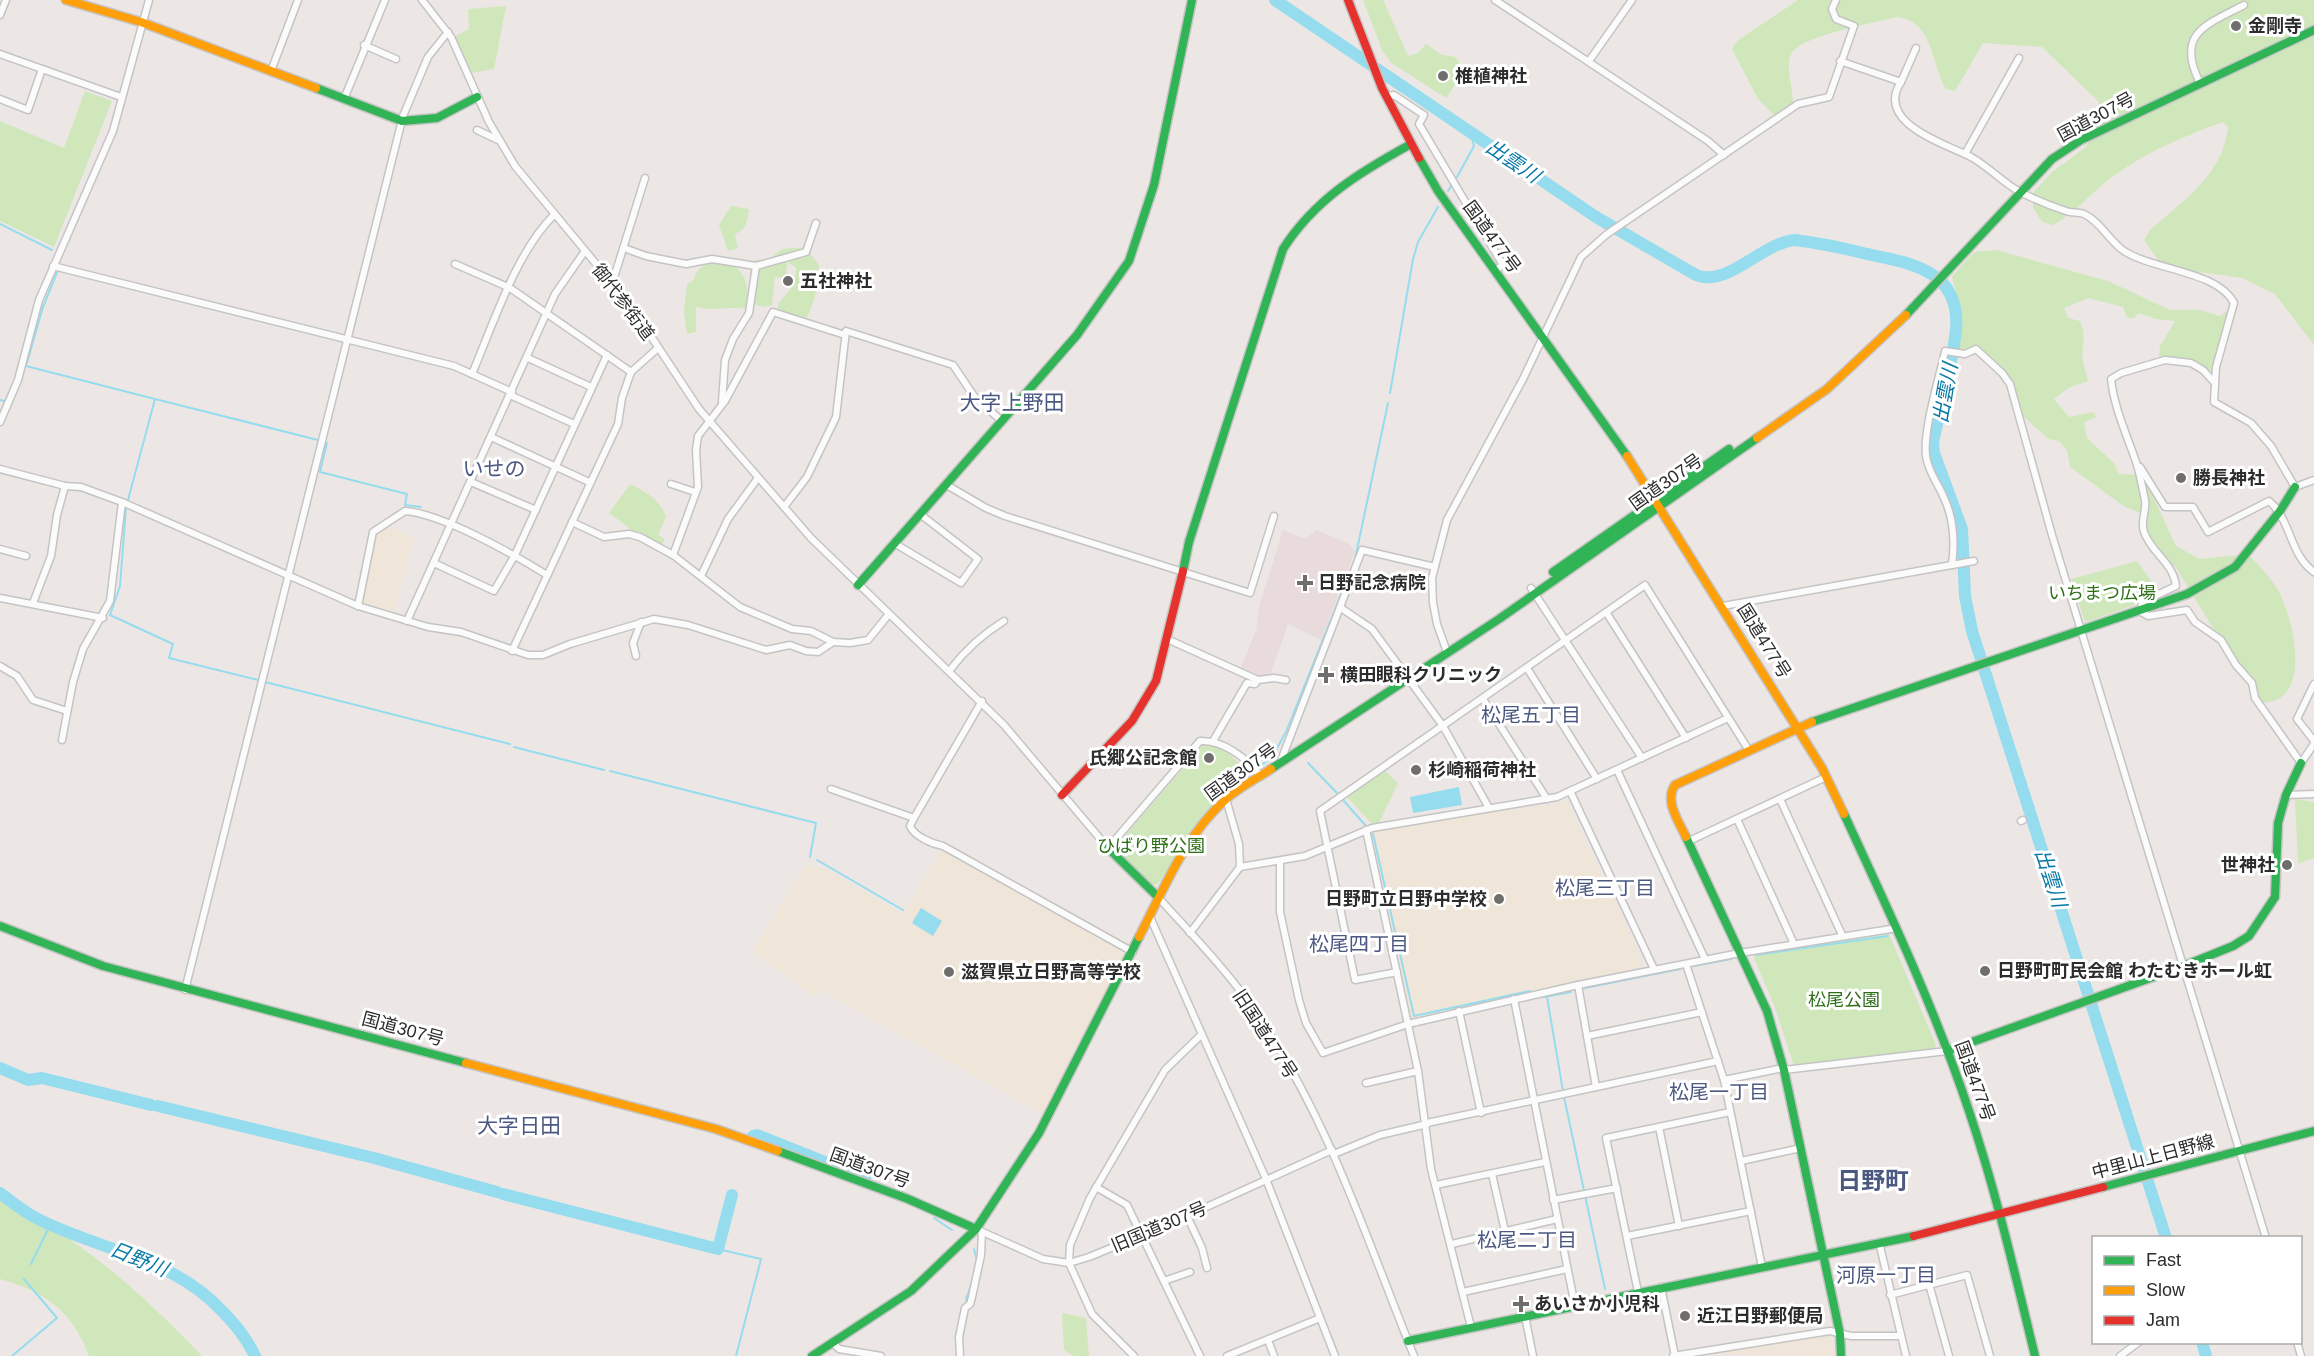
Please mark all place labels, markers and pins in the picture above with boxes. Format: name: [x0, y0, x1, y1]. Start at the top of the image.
place label: 金剛寺: [2248, 16, 2302, 36]
marker: 金剛寺: [2229, 19, 2243, 33]
place label: 椎植神社: [1455, 66, 1527, 86]
marker: 椎植神社: [1436, 69, 1450, 83]
place label: 五社神社: [800, 271, 872, 291]
marker: 五社神社: [781, 274, 795, 288]
place label: 勝長神社: [2193, 468, 2265, 488]
marker: 勝長神社: [2174, 471, 2188, 485]
place label: 日野記念病院: [1318, 573, 1426, 593]
marker: 日野記念病院: [1296, 574, 1314, 592]
place label: 横田眼科クリニック: [1340, 665, 1502, 685]
marker: 横田眼科クリニック: [1317, 666, 1335, 684]
place label: 氏郷公記念館: [1089, 748, 1197, 768]
marker: 氏郷公記念館: [1202, 751, 1216, 765]
place label: 杉崎稲荷神社: [1428, 760, 1536, 780]
marker: 杉崎稲荷神社: [1409, 763, 1423, 777]
place label: 世神社: [2221, 855, 2275, 875]
marker: 世神社: [2280, 858, 2294, 872]
place label: 日野町立日野中学校: [1325, 889, 1487, 909]
marker: 日野町立日野中学校: [1492, 892, 1506, 906]
place label: 日野町町民会館 わたむきホール虹: [1997, 961, 2272, 981]
place label: 滋賀県立日野高等学校: [961, 962, 1141, 982]
marker: 日野町町民会館 わたむきホール虹: [1978, 964, 1992, 978]
marker: 滋賀県立日野高等学校: [942, 965, 956, 979]
place label: あいさか小児科: [1534, 1294, 1660, 1314]
marker: あいさか小児科: [1512, 1295, 1530, 1313]
place label: 近江日野郵便局: [1697, 1306, 1823, 1326]
marker: 近江日野郵便局: [1678, 1309, 1692, 1323]

